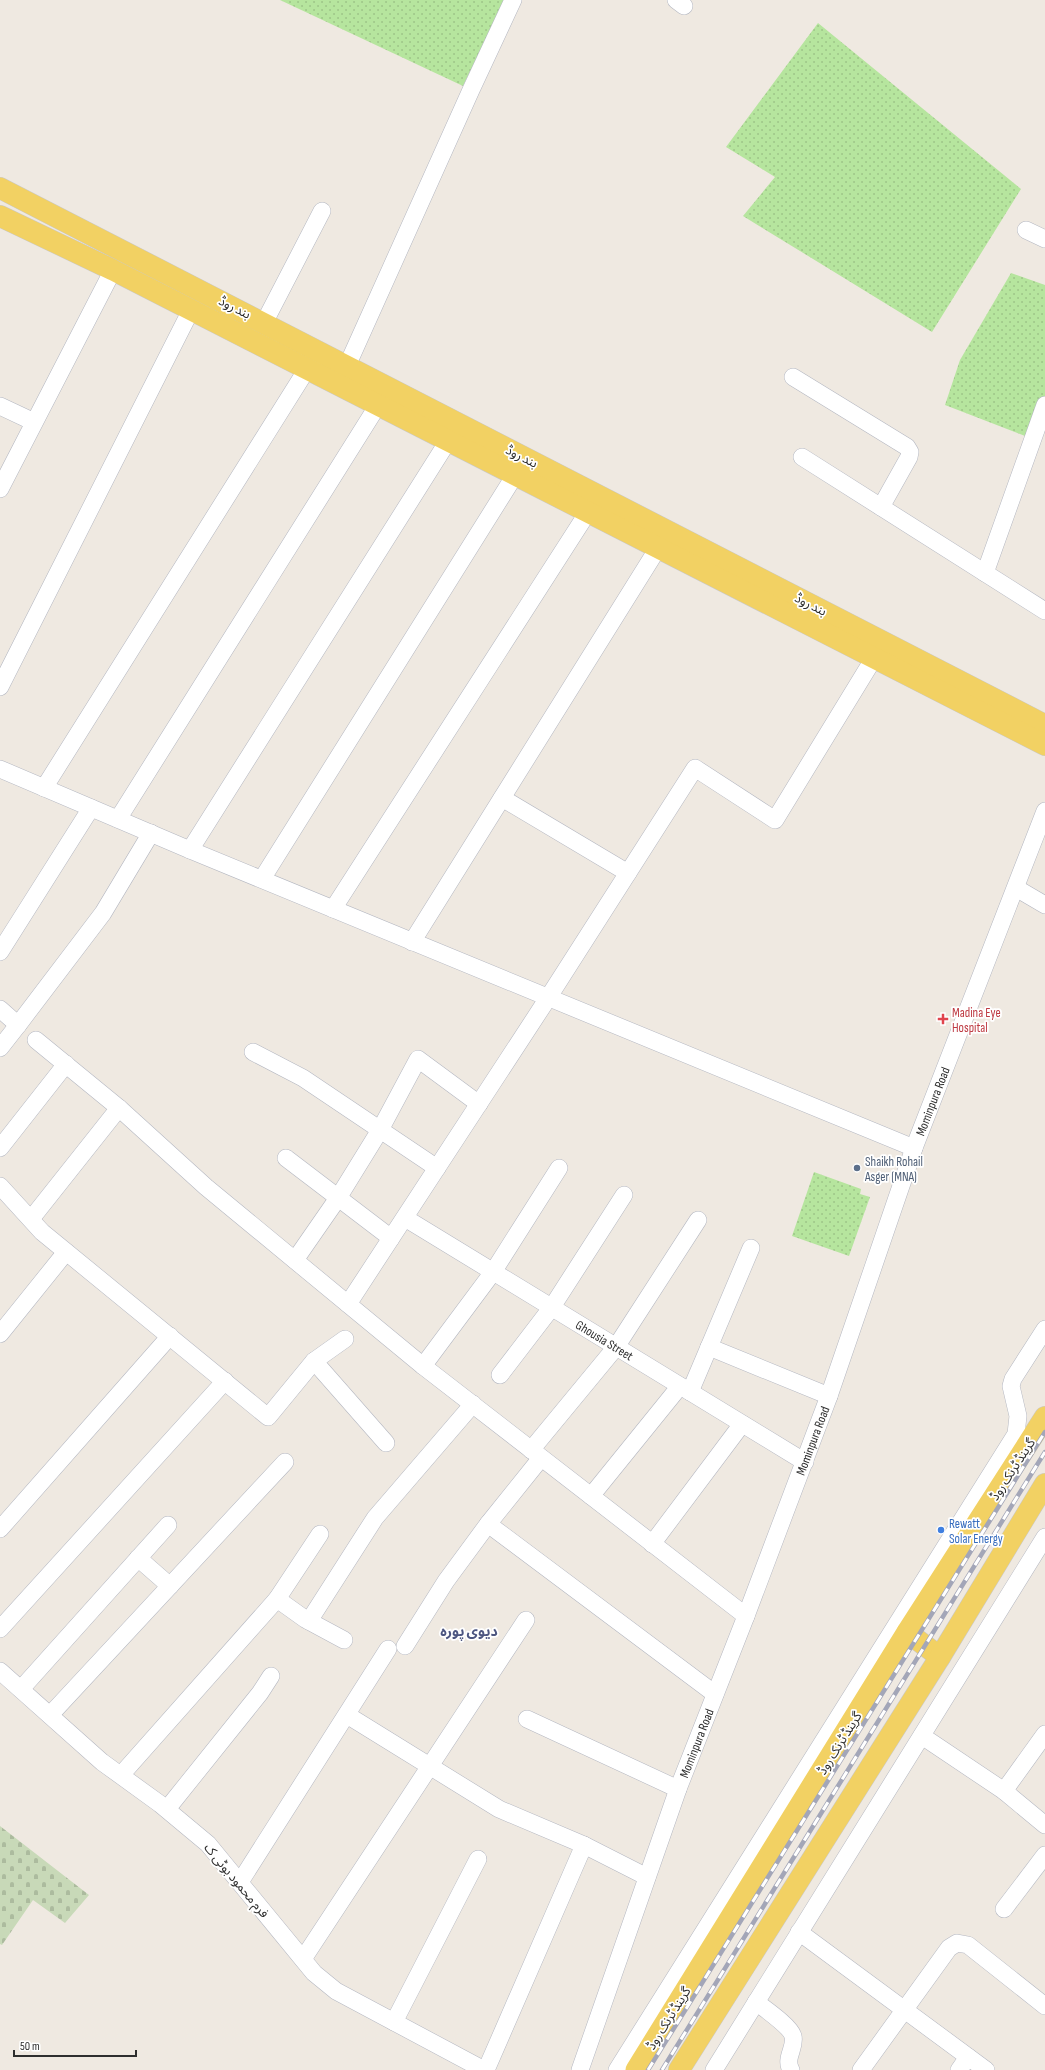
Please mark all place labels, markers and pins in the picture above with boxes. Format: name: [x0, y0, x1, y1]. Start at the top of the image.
place label: Madina Eye Hospital: [952, 1005, 1001, 1036]
marker: Madina Eye Hospital: [937, 1013, 949, 1025]
place label: Shaikh Rohail Asger (MNA): [864, 1154, 923, 1185]
marker: Shaikh Rohail Asger (MNA): [852, 1163, 862, 1173]
place label: Rewatt Solar Energy: [949, 1516, 1003, 1547]
marker: Rewatt Solar Energy: [936, 1525, 946, 1535]

